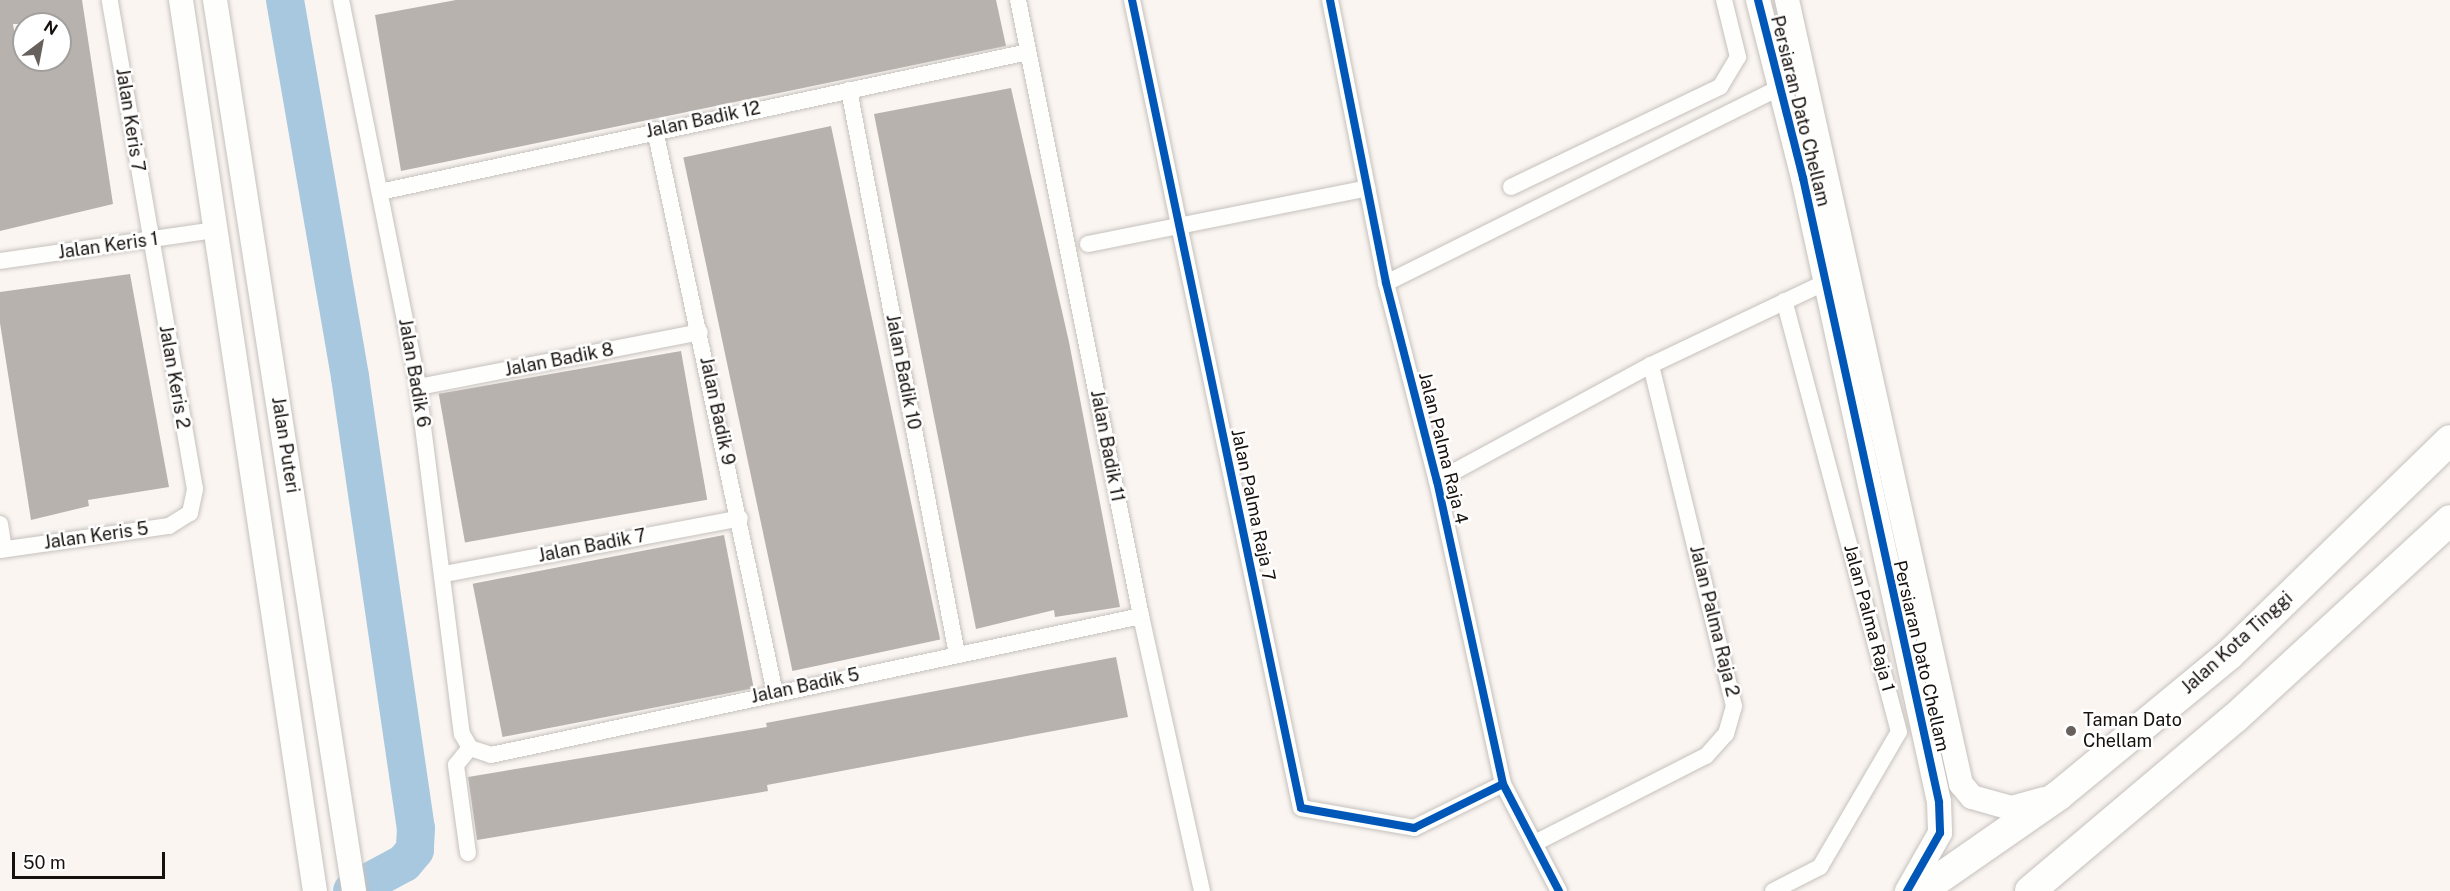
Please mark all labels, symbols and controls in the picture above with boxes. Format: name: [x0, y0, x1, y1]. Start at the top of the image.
north arrow: [12, 12, 72, 72]
street label: Persiaran Dato Chellam: [1766, 13, 1834, 209]
text: N: [40, 17, 61, 39]
street label: Jalan Keris 7: [111, 67, 149, 173]
street label: Jalan Badik 12: [644, 97, 762, 143]
street label: Jalan Keris 1: [56, 228, 160, 264]
street label: Jalan Badik 10: [881, 312, 925, 432]
street label: Jalan Badik 6: [394, 317, 434, 429]
street label: Jalan Keris 2: [154, 324, 194, 430]
street label: Jalan Badik 8: [503, 339, 615, 381]
street label: Jalan Badik 9: [695, 355, 739, 467]
street label: Jalan Palma Raja 4: [1414, 370, 1472, 526]
street label: Jalan Badik 11: [1086, 388, 1128, 504]
street label: Jalan Puteri: [267, 395, 303, 495]
street label: Jalan Palma Raja 7: [1226, 427, 1280, 583]
street label: Jalan Keris 5: [42, 518, 150, 554]
street label: Jalan Badik 7: [536, 525, 648, 567]
street label: Jalan Palma Raja 1: [1839, 542, 1899, 694]
street label: Jalan Palma Raja 2: [1685, 543, 1743, 699]
street label: Persiaran Dato Chellam: [1888, 558, 1954, 754]
street label: Jalan Kota Tinggi: [2177, 587, 2297, 699]
street label: Jalan Badik 5: [749, 664, 861, 708]
place label: Taman Dato Chellam: [2083, 710, 2182, 752]
marker: Taman Dato Chellam: [2064, 724, 2078, 738]
scale bar: [15, 840, 168, 878]
text: 50 m: [23, 852, 66, 873]

